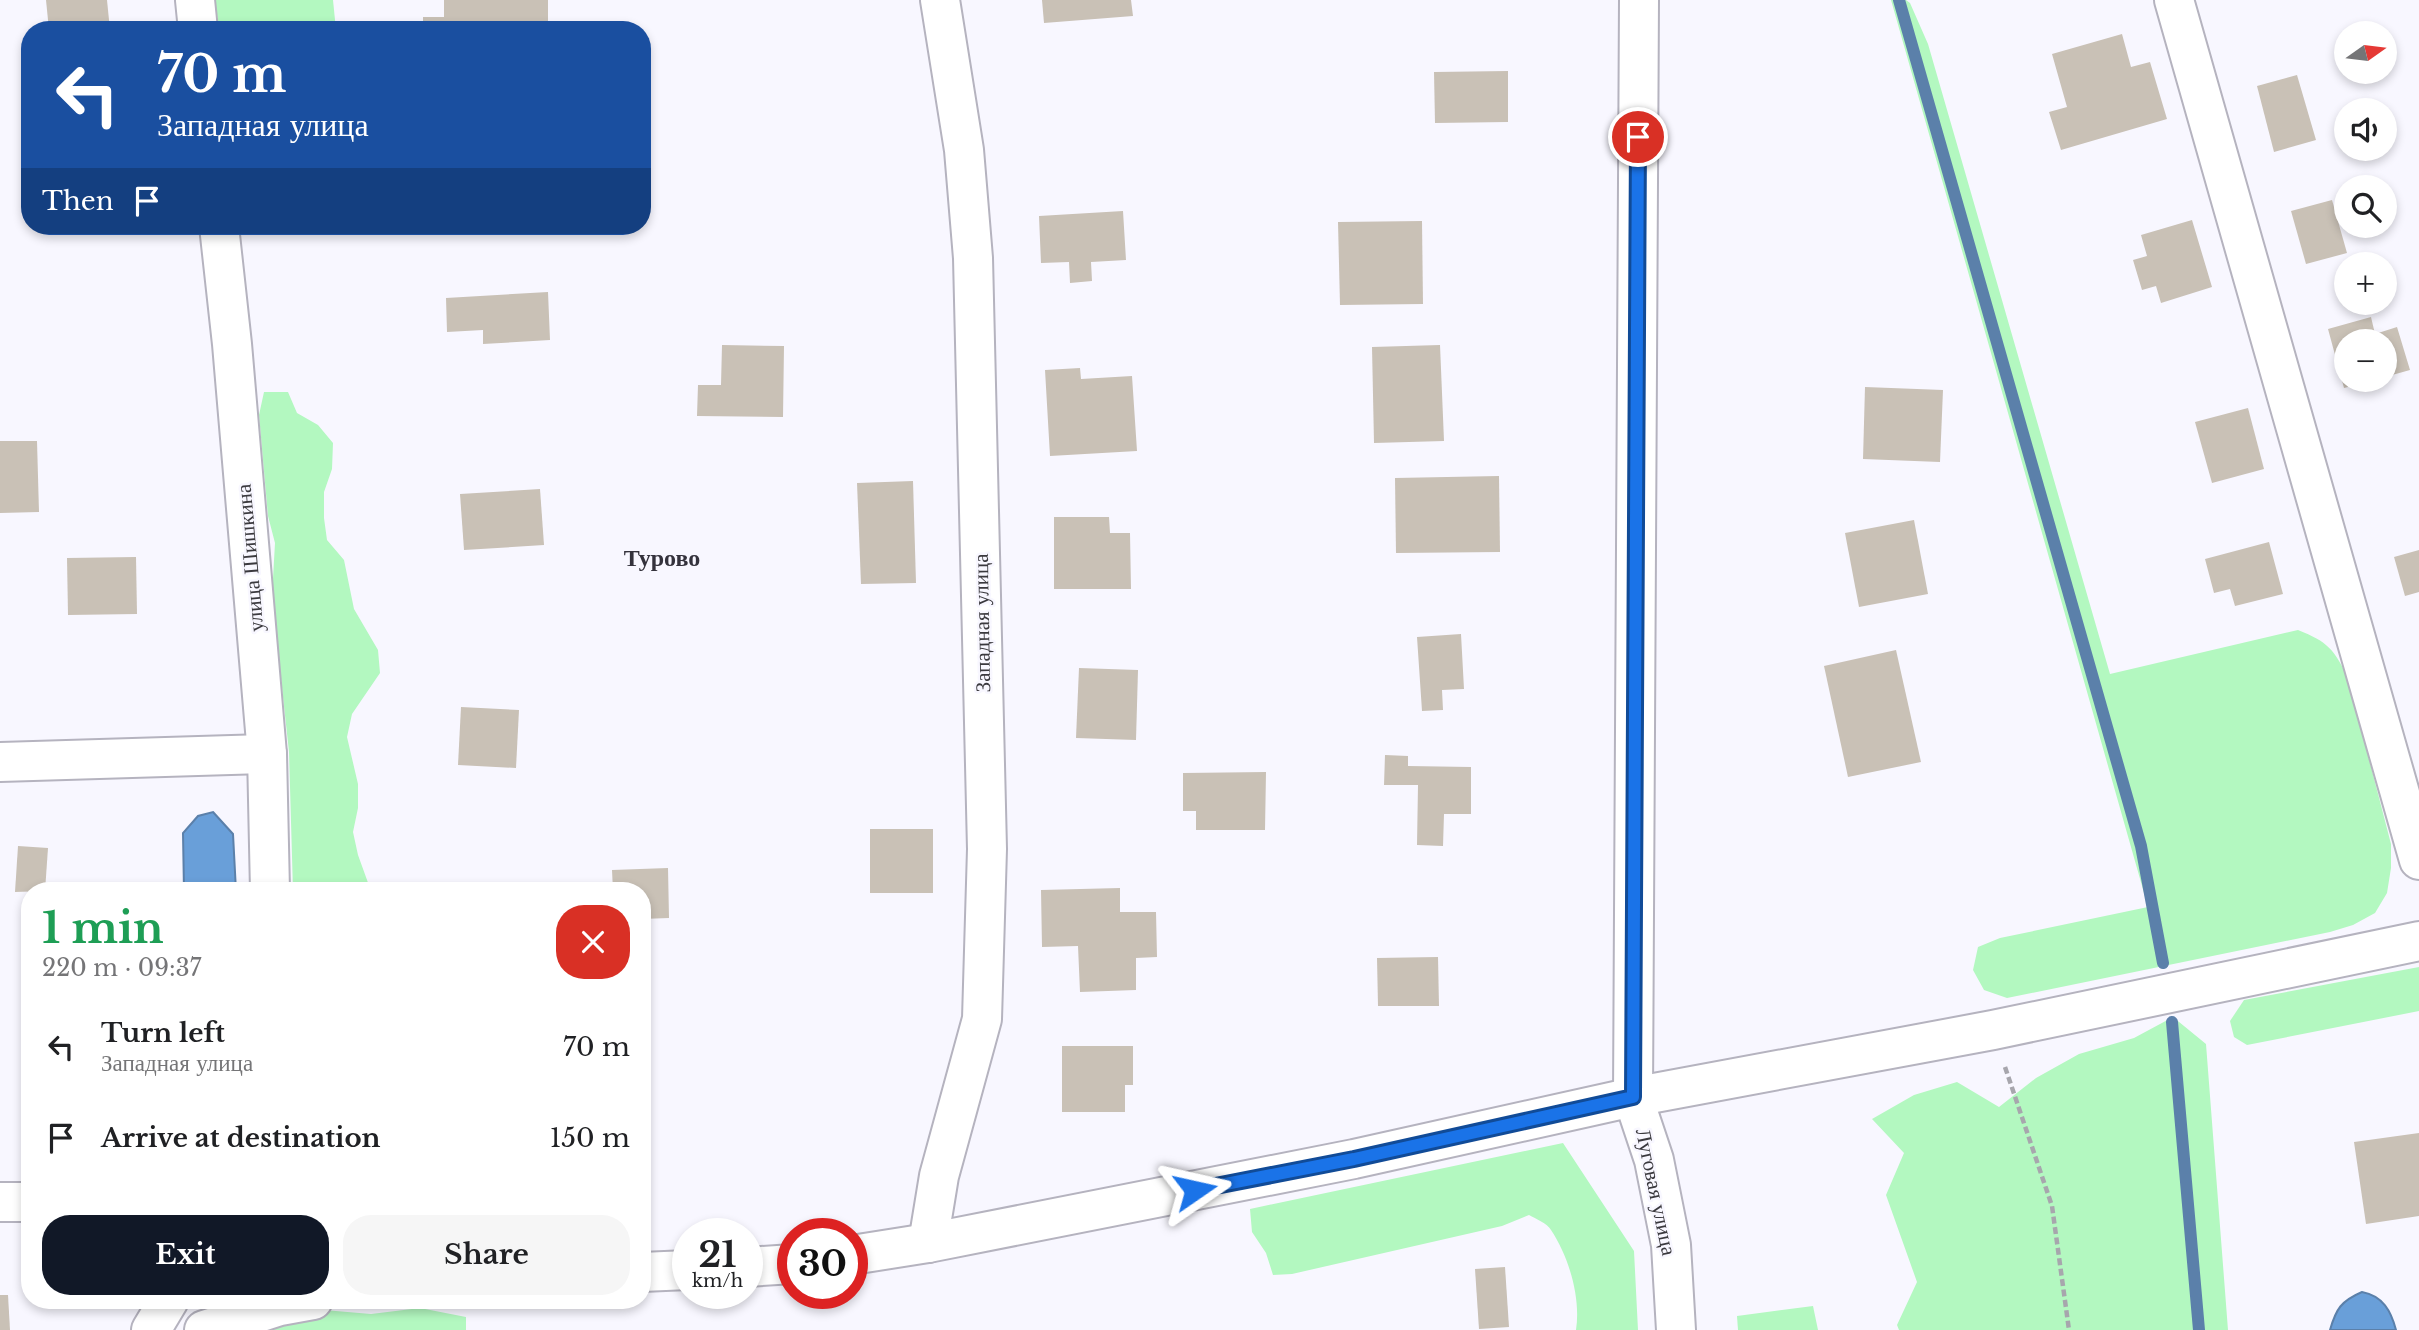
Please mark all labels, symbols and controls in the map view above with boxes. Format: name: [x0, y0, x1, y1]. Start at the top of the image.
north arrow: [2334, 21, 2398, 84]
map controls: [2334, 21, 2397, 392]
text: 70 m: [157, 44, 287, 105]
icon: left: [42, 49, 133, 140]
button: sound: [2334, 98, 2397, 161]
text: Западная улица: [157, 105, 369, 145]
pin: [1608, 107, 1668, 167]
icon: arrive: [1619, 118, 1657, 156]
button: search: [2334, 175, 2397, 238]
icon: arrive: [128, 182, 166, 220]
text: Then: [42, 185, 114, 217]
button: +: [2334, 252, 2397, 315]
button: −: [2334, 329, 2397, 392]
street label: улица Шишкина: [231, 482, 269, 633]
district label: Турово: [624, 543, 700, 572]
street label: Западная улица: [968, 553, 996, 693]
text: 1 min: [42, 902, 164, 954]
button: close: [556, 905, 630, 979]
text: 220 m · 09:37: [42, 954, 201, 982]
text: Turn left: [101, 1017, 225, 1049]
icon: left: [42, 1028, 80, 1066]
text: 70 m: [563, 1031, 630, 1063]
text: Западная улица: [101, 1049, 253, 1077]
icon: arrive: [42, 1119, 80, 1157]
text: Arrive at destination: [101, 1122, 381, 1154]
text: 150 m: [550, 1122, 630, 1154]
street label: Луговая улица: [1630, 1126, 1682, 1259]
position arrow: [1158, 1153, 1232, 1227]
button: Exit: [42, 1215, 329, 1295]
button: Share: [343, 1215, 630, 1295]
speed limit sign: 30: [777, 1218, 868, 1309]
text: 21: [698, 1233, 737, 1276]
text: km/h: [692, 1270, 743, 1292]

